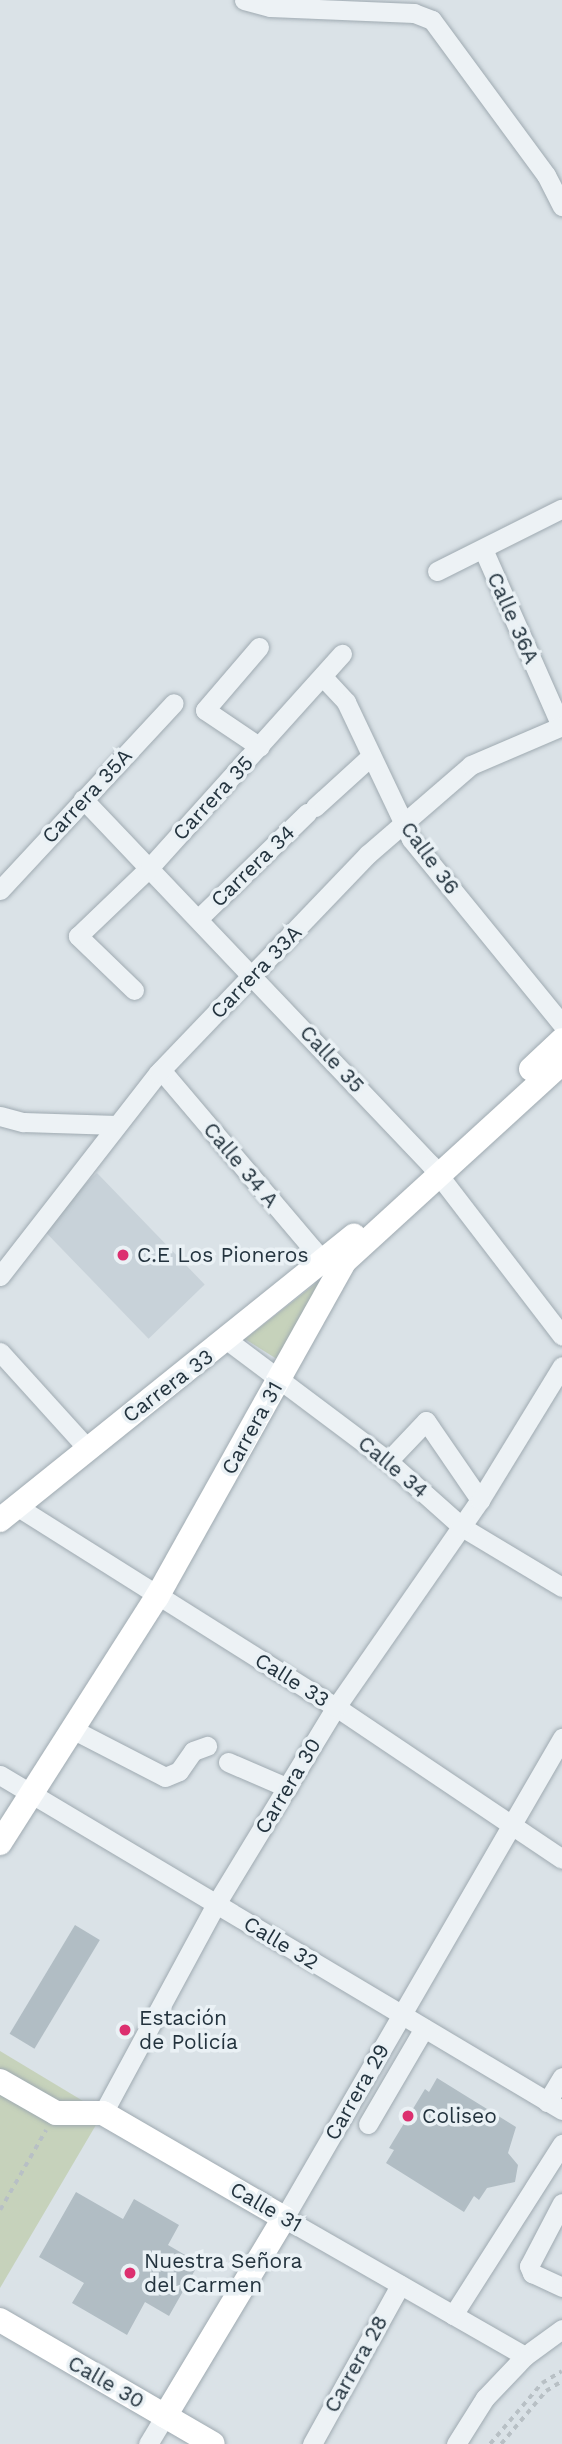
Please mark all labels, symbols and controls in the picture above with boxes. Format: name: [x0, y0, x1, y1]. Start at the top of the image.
street label: Calle 36A: [482, 568, 544, 668]
street label: Carrera 35A: [37, 743, 137, 849]
street label: Carrera 35: [167, 750, 259, 846]
street label: Calle 36: [395, 817, 465, 899]
street label: Carrera 34: [206, 820, 300, 912]
street label: Carrera 33A: [205, 920, 307, 1024]
street label: Calle 35: [295, 1020, 369, 1098]
street label: Calle 34 A: [198, 1117, 284, 1213]
place label: C.E Los Pioneros: [137, 1242, 308, 1268]
marker: C.E Los Pioneros: [115, 1247, 131, 1263]
street label: Carrera 33: [118, 1344, 218, 1428]
street label: Carrera 31: [216, 1377, 288, 1479]
street label: Calle 34: [353, 1431, 433, 1503]
street label: Calle 33: [250, 1647, 334, 1713]
street label: Carrera 30: [249, 1733, 327, 1839]
street label: Calle 32: [239, 1911, 323, 1975]
place label: Estación de Policía: [139, 2005, 238, 2055]
marker: Estación de Policía: [117, 2022, 133, 2038]
street label: Carrera 29: [319, 2039, 395, 2145]
place label: Coliseo: [422, 2103, 497, 2129]
marker: Coliseo: [400, 2108, 416, 2124]
street label: Calle 31: [226, 2176, 306, 2238]
place label: Nuestra Señora del Carmen: [144, 2248, 303, 2298]
marker: Nuestra Señora del Carmen: [122, 2265, 138, 2281]
street label: Carrera 28: [319, 2311, 393, 2417]
street label: Calle 30: [63, 2350, 149, 2414]

